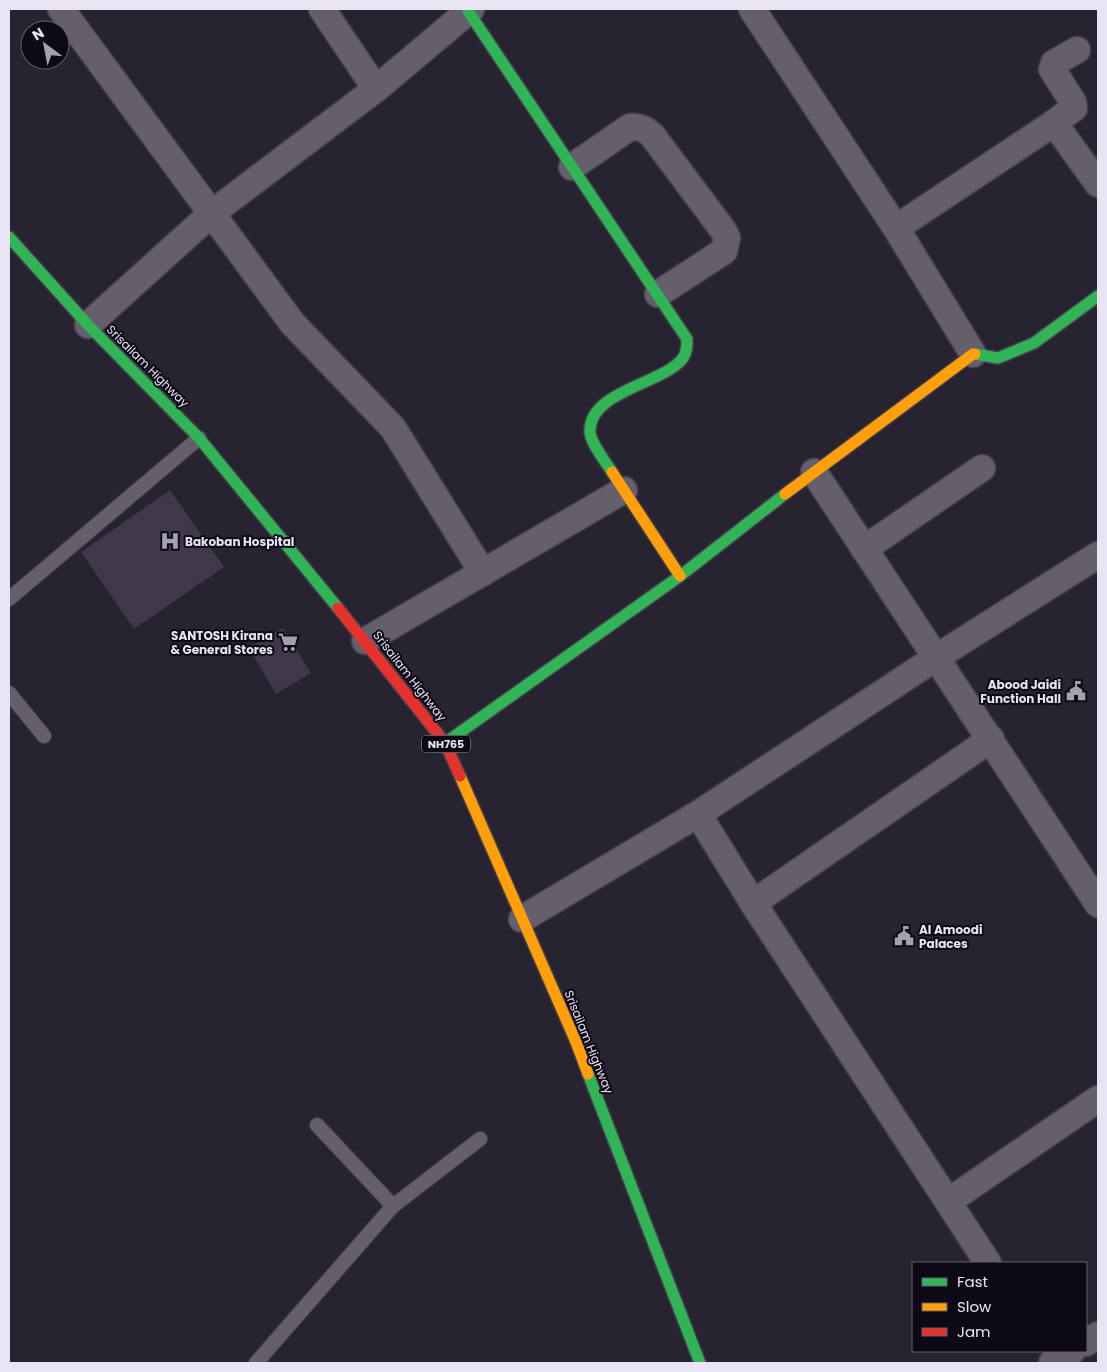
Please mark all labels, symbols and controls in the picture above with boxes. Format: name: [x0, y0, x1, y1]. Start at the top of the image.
north arrow: [20, 20, 70, 70]
text: N: [28, 23, 48, 45]
street label: Srisailam Highway: [103, 321, 193, 411]
hospital icon: Bakoban Hospital: [159, 530, 181, 552]
place label: Bakoban Hospital: [185, 533, 294, 550]
place label: SANTOSH Kirana & General Stores: [170, 627, 273, 658]
street label: Srisailam Highway: [369, 627, 451, 725]
supermarket icon: SANTOSH Kirana & General Stores: [277, 631, 299, 653]
place label: Abood Jaidi Function Hall: [980, 676, 1061, 707]
public building icon: Abood Jaidi Function Hall: [1065, 680, 1087, 702]
road number: NH765: [422, 736, 470, 752]
place label: Al Amoodi Palaces: [919, 921, 982, 952]
public building icon: Al Amoodi Palaces: [893, 925, 915, 947]
street label: Srisailam Highway: [560, 988, 618, 1096]
legend: [912, 1262, 1087, 1352]
text: Fast: [957, 1271, 988, 1292]
text: Slow: [957, 1296, 992, 1317]
text: Jam: [957, 1321, 991, 1342]

